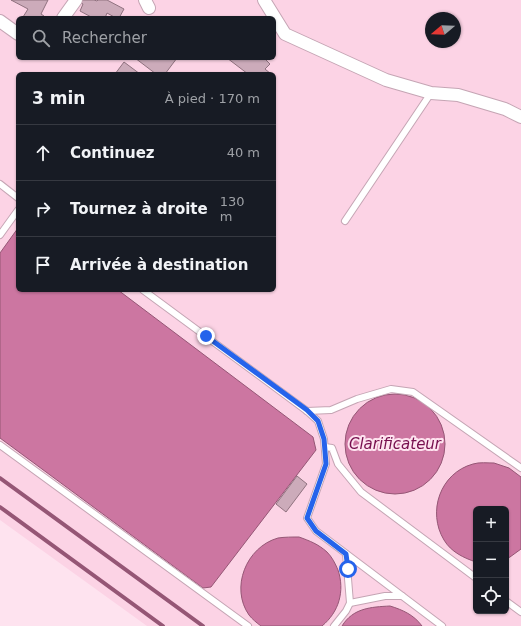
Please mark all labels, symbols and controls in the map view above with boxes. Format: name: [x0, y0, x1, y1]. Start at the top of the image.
north arrow: [425, 12, 461, 48]
search box: [16, 16, 276, 60]
icon: search: [30, 27, 52, 49]
text: Rechercher: [62, 29, 147, 47]
text: 3 min: [32, 88, 85, 108]
text: À pied · 170 m: [165, 91, 260, 106]
icon: ahead: [32, 142, 54, 164]
text: Continuez: [70, 144, 155, 162]
text: 40 m: [227, 145, 260, 160]
text: 130 m: [220, 194, 245, 224]
icon: right: [32, 198, 54, 220]
text: Tournez à droite: [70, 200, 208, 218]
icon: arrive: [32, 254, 54, 276]
text: Arrivée à destination: [70, 256, 248, 274]
route end: [197, 327, 215, 345]
water label: Clarificateur: [349, 435, 442, 453]
map controls: [473, 506, 509, 614]
button: +: [473, 506, 509, 542]
button: −: [473, 542, 509, 578]
route start: [339, 560, 357, 578]
button: locate: [473, 578, 509, 614]

